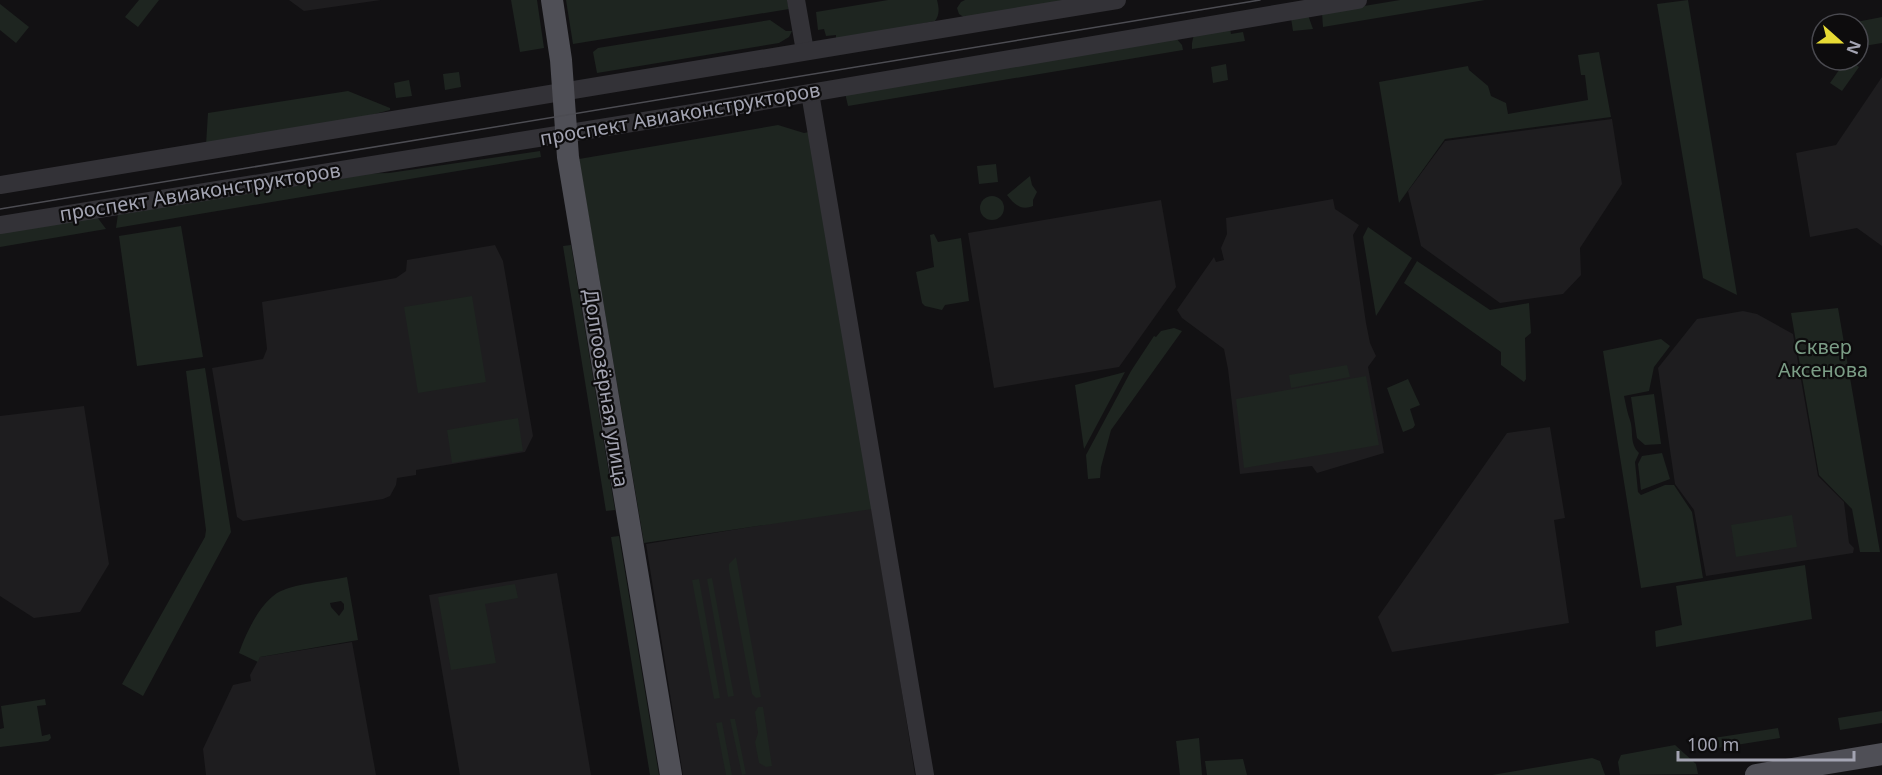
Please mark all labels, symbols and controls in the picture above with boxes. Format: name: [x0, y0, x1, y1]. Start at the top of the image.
north arrow: [1810, 12, 1870, 72]
text: N: [1841, 37, 1867, 57]
street label: проспект Авиаконструкторов: [538, 76, 822, 151]
street label: проспект Авиаконструкторов: [58, 156, 342, 227]
street label: Долгоозёрная улица: [577, 287, 635, 489]
park label: Сквер Аксенова: [1778, 333, 1868, 383]
scale bar: [1678, 724, 1854, 762]
text: 100 m: [1687, 732, 1739, 756]

